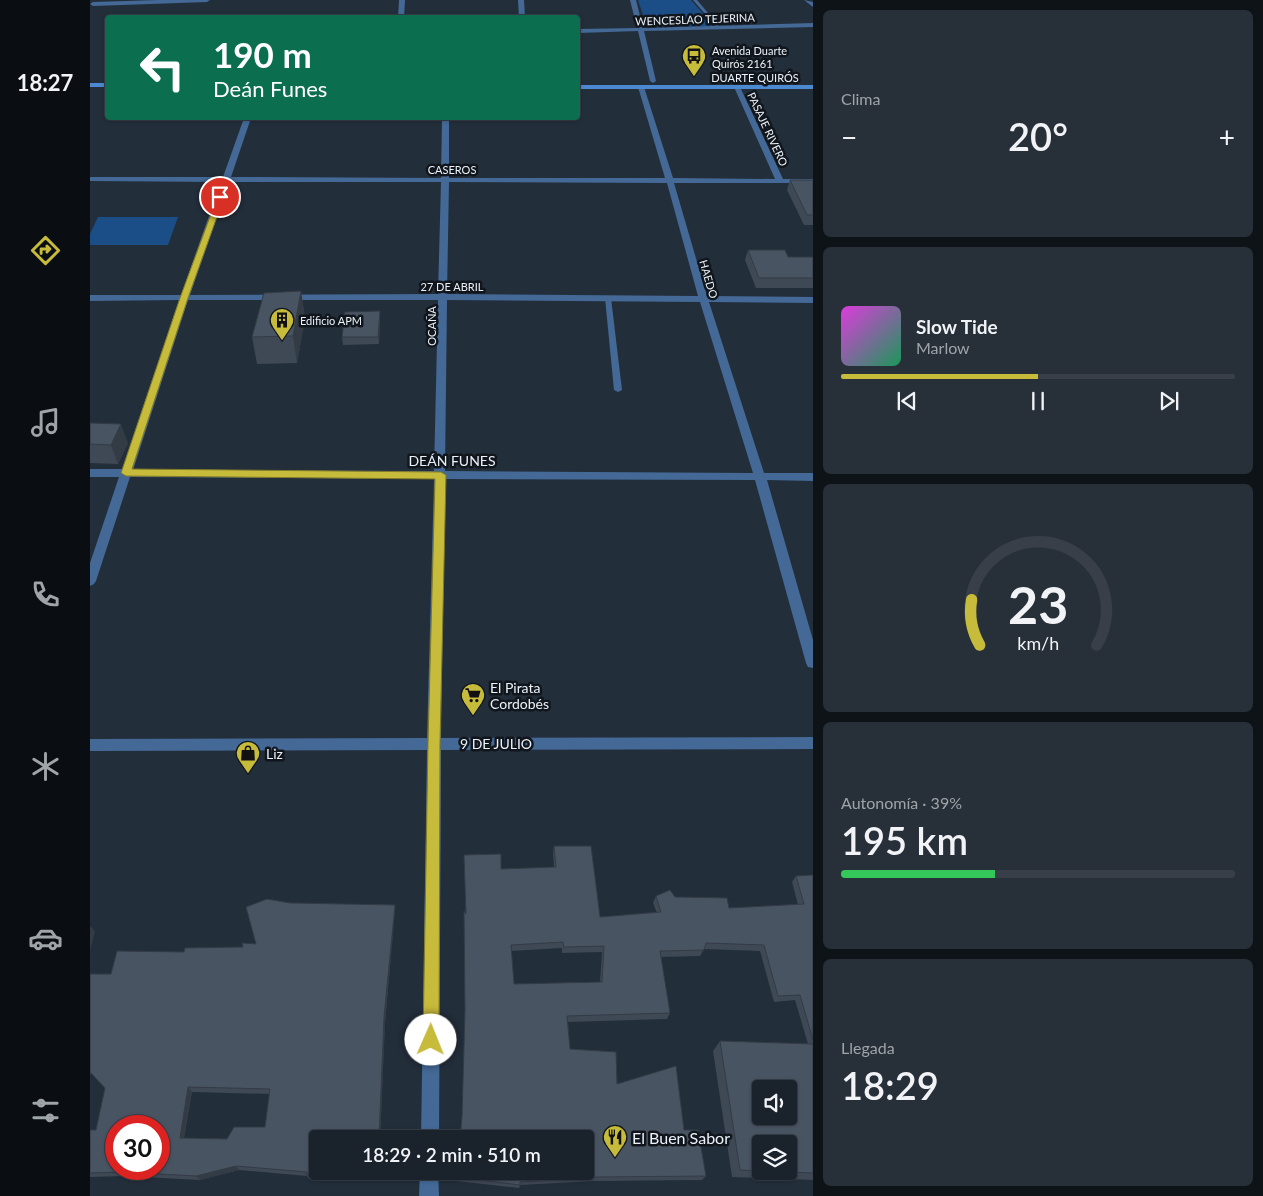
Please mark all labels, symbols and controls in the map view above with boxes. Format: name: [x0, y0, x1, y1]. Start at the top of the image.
street label: WENCESLAO TEJERINA: [635, 10, 756, 28]
text: 190 m: [213, 33, 312, 75]
icon: left: [130, 35, 195, 100]
bus stop icon: Avenida Duarte Quirós 2161: [681, 43, 707, 77]
place label: Avenida Duarte Quirós 2161: [712, 44, 787, 70]
text: 18:27: [17, 69, 73, 96]
street label: DUARTE QUIRÓS: [711, 71, 799, 84]
text: Deán Funes: [213, 75, 327, 102]
text: Clima: [841, 89, 880, 108]
street label: PASAJE RIVERO: [745, 90, 791, 168]
text: 20°: [1008, 113, 1068, 159]
text: −: [841, 120, 857, 154]
text: +: [1219, 120, 1235, 154]
street label: CASEROS: [428, 163, 476, 176]
pin: [199, 176, 241, 218]
icon: arrive: [206, 183, 234, 211]
icon: directions: [28, 233, 63, 268]
street label: HAEDO: [697, 258, 721, 300]
street label: 27 DE ABRIL: [421, 280, 484, 293]
street label: OCAÑA: [425, 306, 438, 346]
building icon: Edificio APM: [269, 307, 295, 341]
place label: Edificio APM: [300, 314, 362, 327]
text: Slow Tide: [916, 315, 998, 338]
text: Marlow: [916, 338, 970, 357]
icon: previous: [893, 387, 921, 415]
icon: pause: [1024, 387, 1052, 415]
icon: next: [1155, 387, 1183, 415]
icon: music: [28, 405, 63, 440]
street label: DEÁN FUNES: [408, 452, 496, 469]
text: 23: [1008, 573, 1068, 635]
icon: phone: [28, 577, 63, 612]
text: km/h: [1017, 632, 1059, 654]
place label: El Pirata Cordobés: [490, 679, 549, 712]
supermarket icon: El Pirata Cordobés: [460, 682, 486, 716]
street label: 9 DE JULIO: [460, 735, 532, 752]
shop icon: Liz: [235, 740, 261, 774]
place label: Liz: [266, 745, 283, 762]
icon: climate: [28, 749, 63, 784]
text: Autonomía · 39%: [841, 793, 962, 812]
text: 195 km: [841, 817, 968, 863]
icon: car: [28, 921, 63, 956]
position arrow: [404, 1013, 456, 1065]
text: Llegada: [841, 1038, 895, 1057]
text: 18:29: [841, 1062, 939, 1108]
map controls: [752, 1080, 797, 1180]
button: sound: [752, 1080, 797, 1125]
icon: filters: [28, 1093, 63, 1128]
speed limit sign: 30: [105, 1115, 170, 1180]
restaurant icon: El Buen Sabor: [602, 1124, 628, 1158]
place label: El Buen Sabor: [632, 1128, 730, 1147]
button: layers: [752, 1135, 797, 1180]
text: 18:29 · 2 min · 510 m: [362, 1143, 541, 1166]

